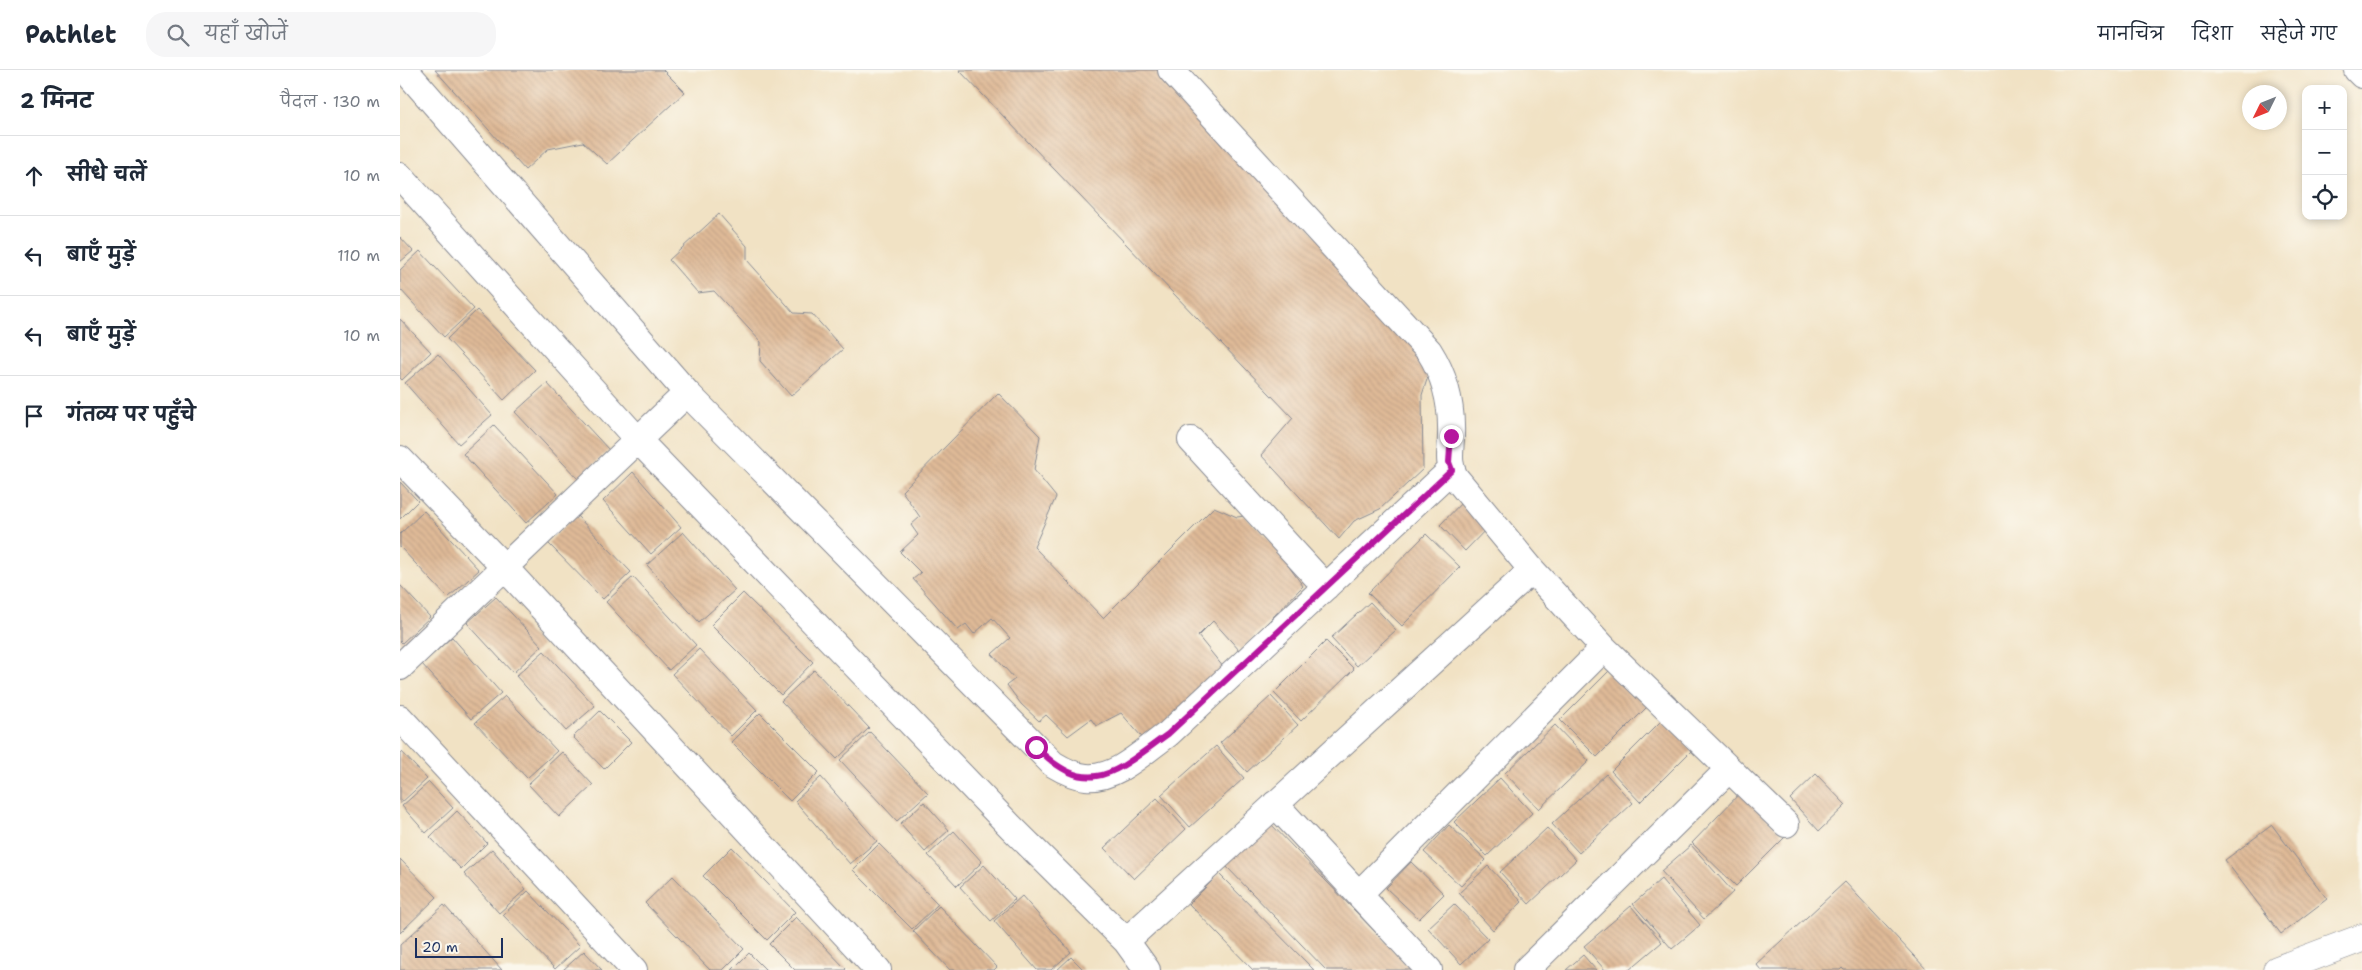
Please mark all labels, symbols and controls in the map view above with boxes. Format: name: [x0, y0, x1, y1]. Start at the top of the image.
search box: [146, 12, 496, 57]
text: Pathlet: [25, 19, 116, 51]
icon: search: [164, 21, 192, 49]
text: यहाँ खोजें: [204, 21, 288, 46]
text: मानचित्र: [2098, 22, 2164, 46]
text: दिशा: [2192, 22, 2233, 46]
text: सहेजे गए: [2261, 22, 2337, 46]
north arrow: [2242, 85, 2287, 130]
map controls: [2302, 85, 2347, 220]
button: +: [2302, 85, 2347, 130]
text: 2 मिनट: [20, 87, 93, 115]
text: पैदल · 130 m: [280, 91, 380, 112]
button: −: [2302, 130, 2347, 175]
icon: ahead: [20, 162, 48, 190]
text: सीधे चलें: [67, 162, 146, 187]
text: 10 m: [343, 165, 380, 186]
button: locate: [2302, 175, 2347, 220]
icon: left: [20, 242, 48, 270]
text: बाएँ मुड़ें: [67, 242, 135, 267]
text: 110 m: [337, 245, 380, 266]
icon: left: [20, 322, 48, 350]
text: बाएँ मुड़ें: [67, 322, 135, 347]
text: 10 m: [343, 325, 380, 346]
icon: arrive: [20, 402, 48, 430]
text: गंतव्य पर पहुँचे: [67, 402, 196, 427]
route end: [1440, 425, 1463, 448]
route start: [1025, 736, 1048, 759]
scale bar: [415, 935, 502, 958]
text: 20 m: [422, 938, 458, 956]

